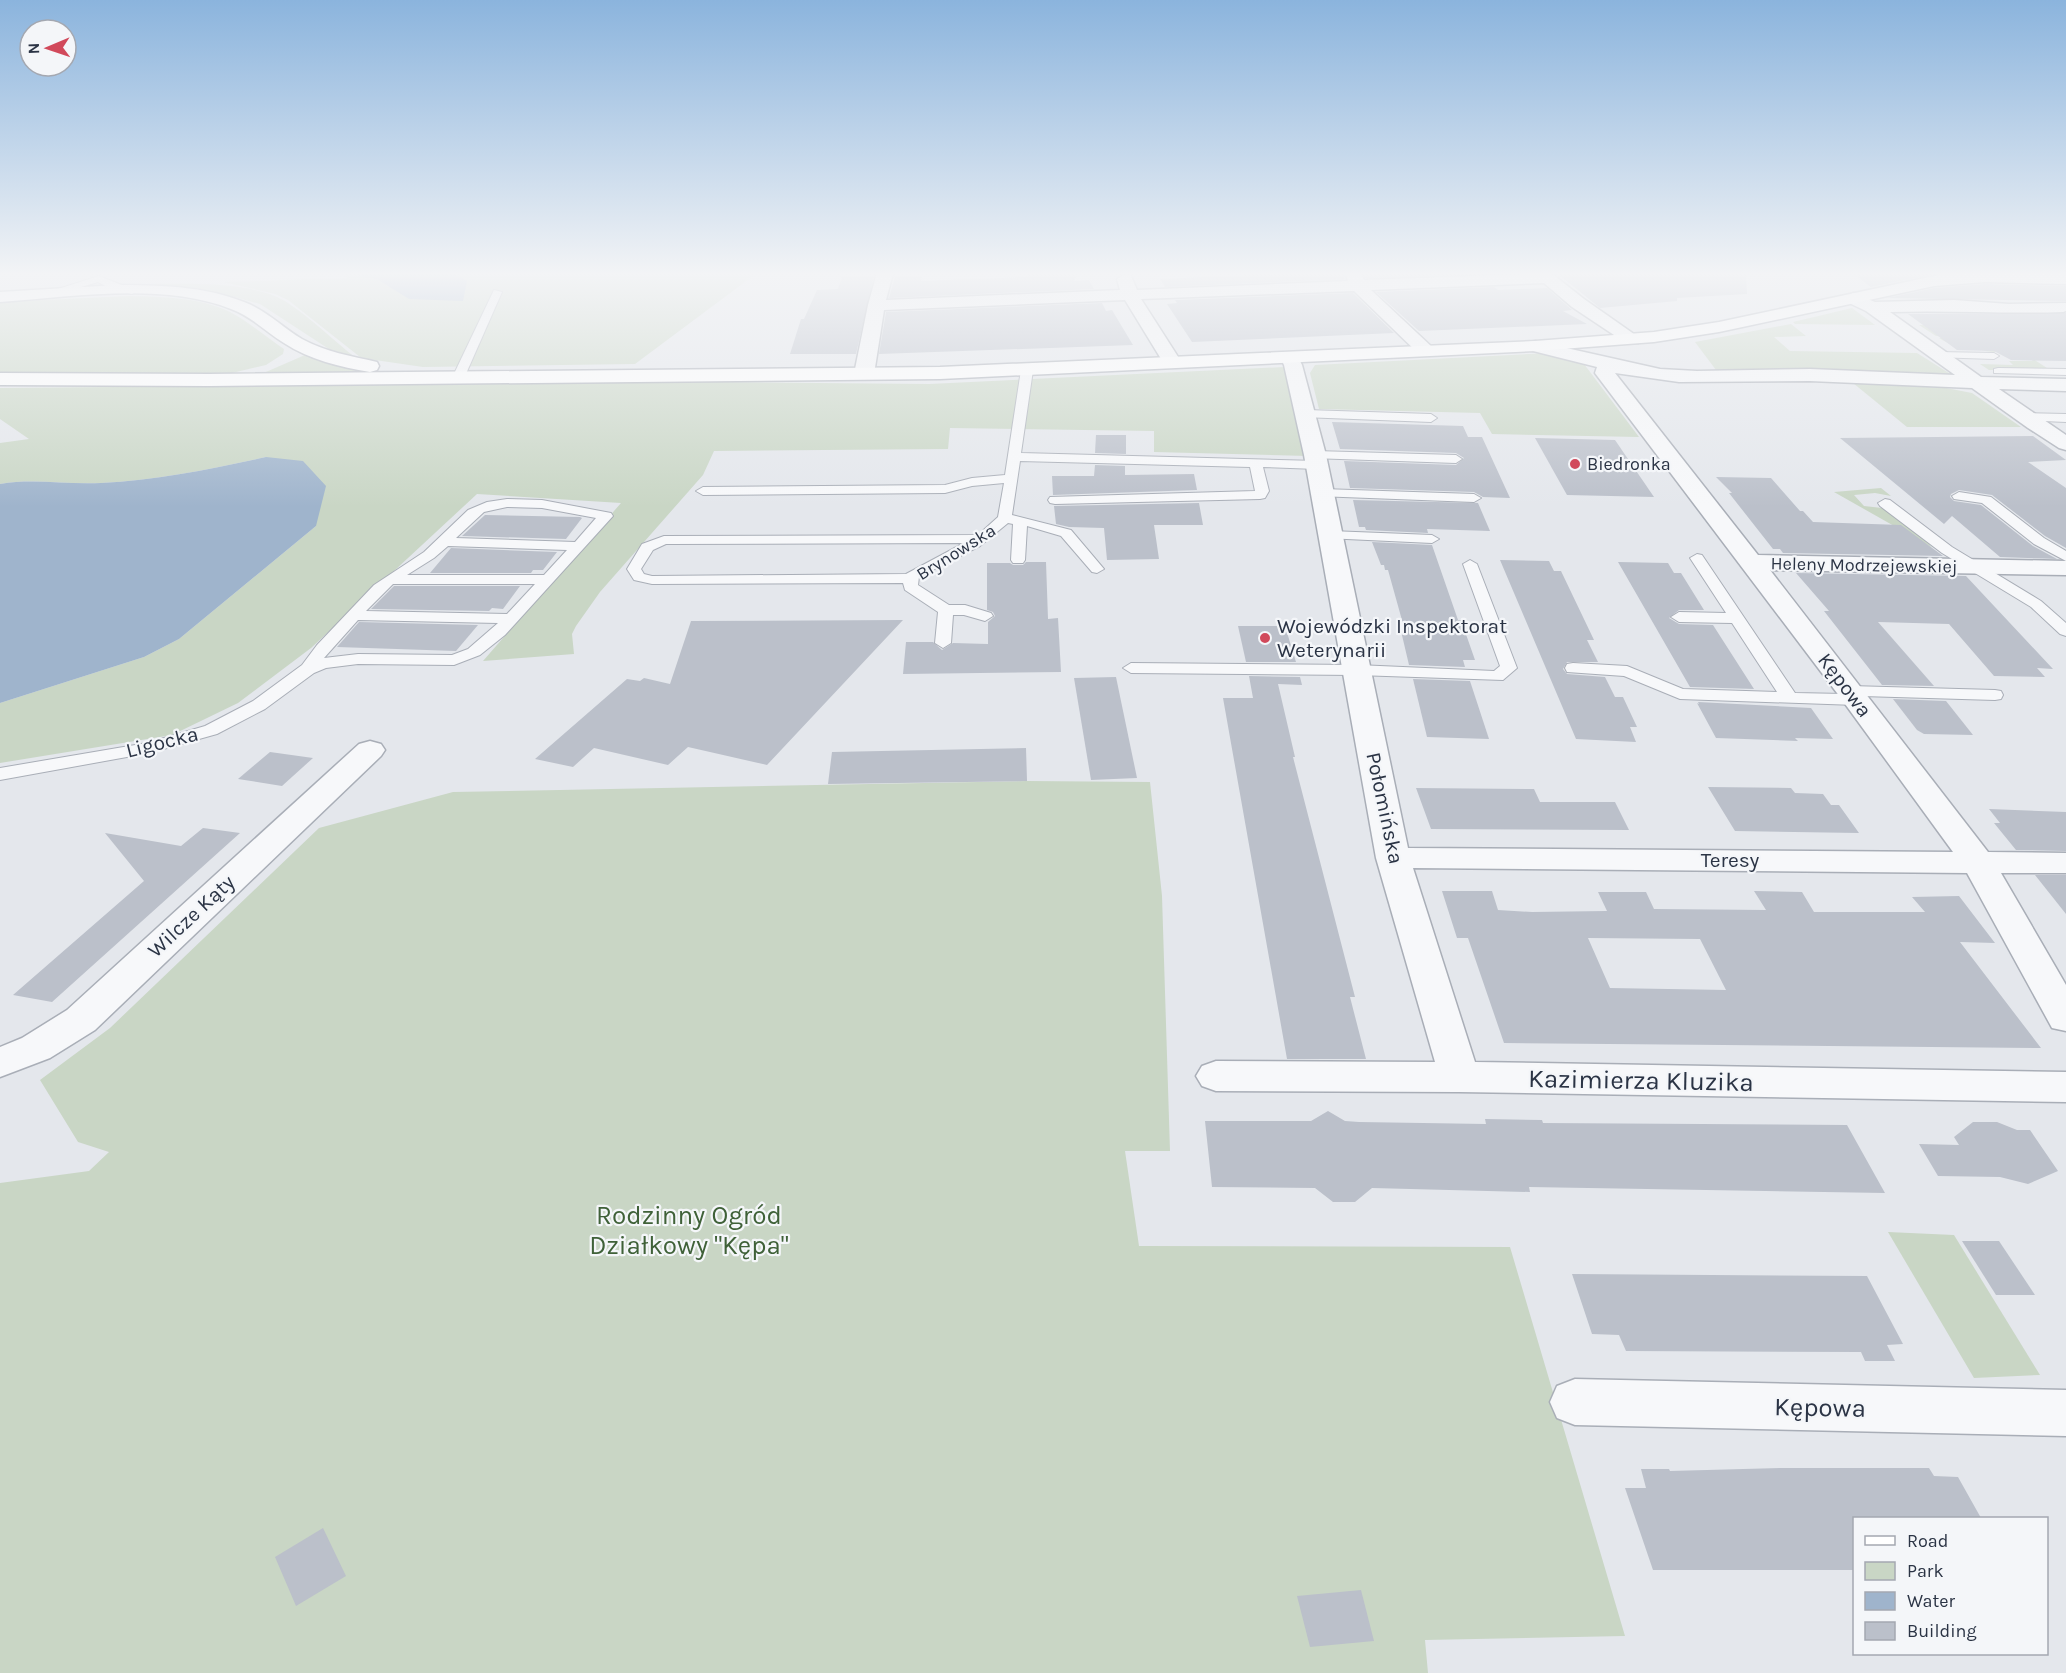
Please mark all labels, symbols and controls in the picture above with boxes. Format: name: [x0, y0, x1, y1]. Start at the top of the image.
north arrow: [18, 18, 78, 78]
text: N: [24, 42, 43, 55]
place label: Biedronka: [1587, 453, 1671, 475]
marker: Biedronka: [1568, 457, 1582, 471]
street label: Brynowska: [912, 519, 1000, 585]
street label: Heleny Modrzejewskiej: [1770, 552, 1958, 578]
place label: Wojewódzki Inspektorat Weterynarii: [1277, 614, 1507, 662]
marker: Wojewódzki Inspektorat Weterynarii: [1258, 631, 1272, 645]
street label: Kępowa: [1813, 648, 1877, 722]
street label: Ligocka: [123, 721, 201, 763]
street label: Połomińska: [1361, 750, 1409, 866]
street label: Teresy: [1701, 848, 1759, 872]
street label: Wilcze Kąty: [143, 870, 239, 962]
street label: Kazimierza Kluzika: [1528, 1063, 1754, 1098]
park label: Rodzinny Ogród Działkowy "Kępa": [589, 1200, 789, 1261]
street label: Kępowa: [1774, 1391, 1866, 1424]
legend: [1853, 1517, 2048, 1655]
text: Road: [1907, 1530, 1948, 1552]
text: Park: [1907, 1560, 1944, 1582]
text: Water: [1907, 1590, 1955, 1612]
text: Building: [1907, 1620, 1977, 1642]

